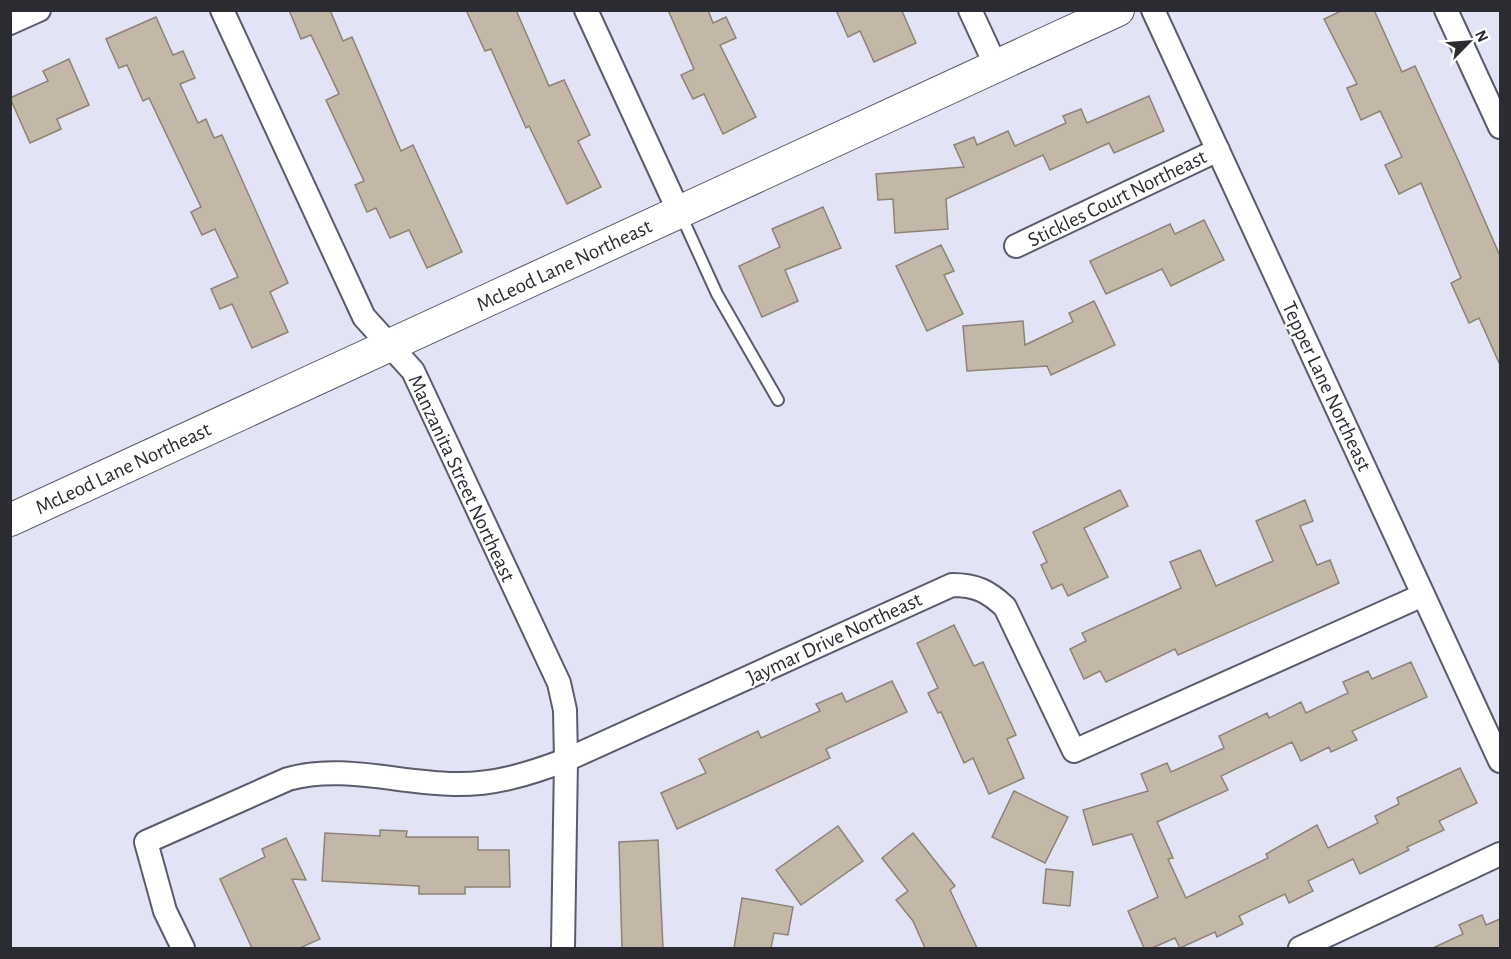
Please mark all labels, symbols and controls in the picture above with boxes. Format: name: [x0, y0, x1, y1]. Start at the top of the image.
north arrow: [1439, 12, 1499, 72]
text: N: [1472, 28, 1491, 45]
street label: Stickles Court Northeast: [1025, 146, 1210, 251]
street label: McLeod Lane Northeast: [473, 215, 655, 315]
street label: Tepper Lane Northeast: [1278, 298, 1375, 474]
street label: Manzanita Street Northeast: [404, 371, 519, 585]
street label: McLeod Lane Northeast: [32, 418, 214, 518]
street label: Jaymar Drive Northeast: [743, 589, 925, 688]

